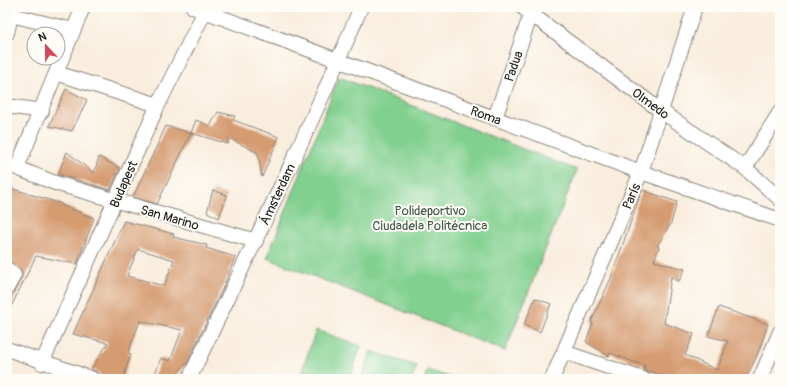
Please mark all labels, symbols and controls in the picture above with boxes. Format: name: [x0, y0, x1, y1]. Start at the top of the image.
north arrow: [26, 26, 66, 66]
text: N: [37, 30, 49, 45]
street label: Padua: [501, 49, 527, 84]
street label: Olmedo: [629, 85, 672, 123]
street label: Roma: [468, 103, 503, 129]
street label: Budapest: [106, 158, 142, 210]
street label: Ámsterdam: [257, 161, 299, 228]
street label: París: [619, 181, 645, 212]
street label: San Marino: [139, 202, 201, 234]
park label: Polideportivo Ciudadela Politécnica: [373, 203, 487, 234]

